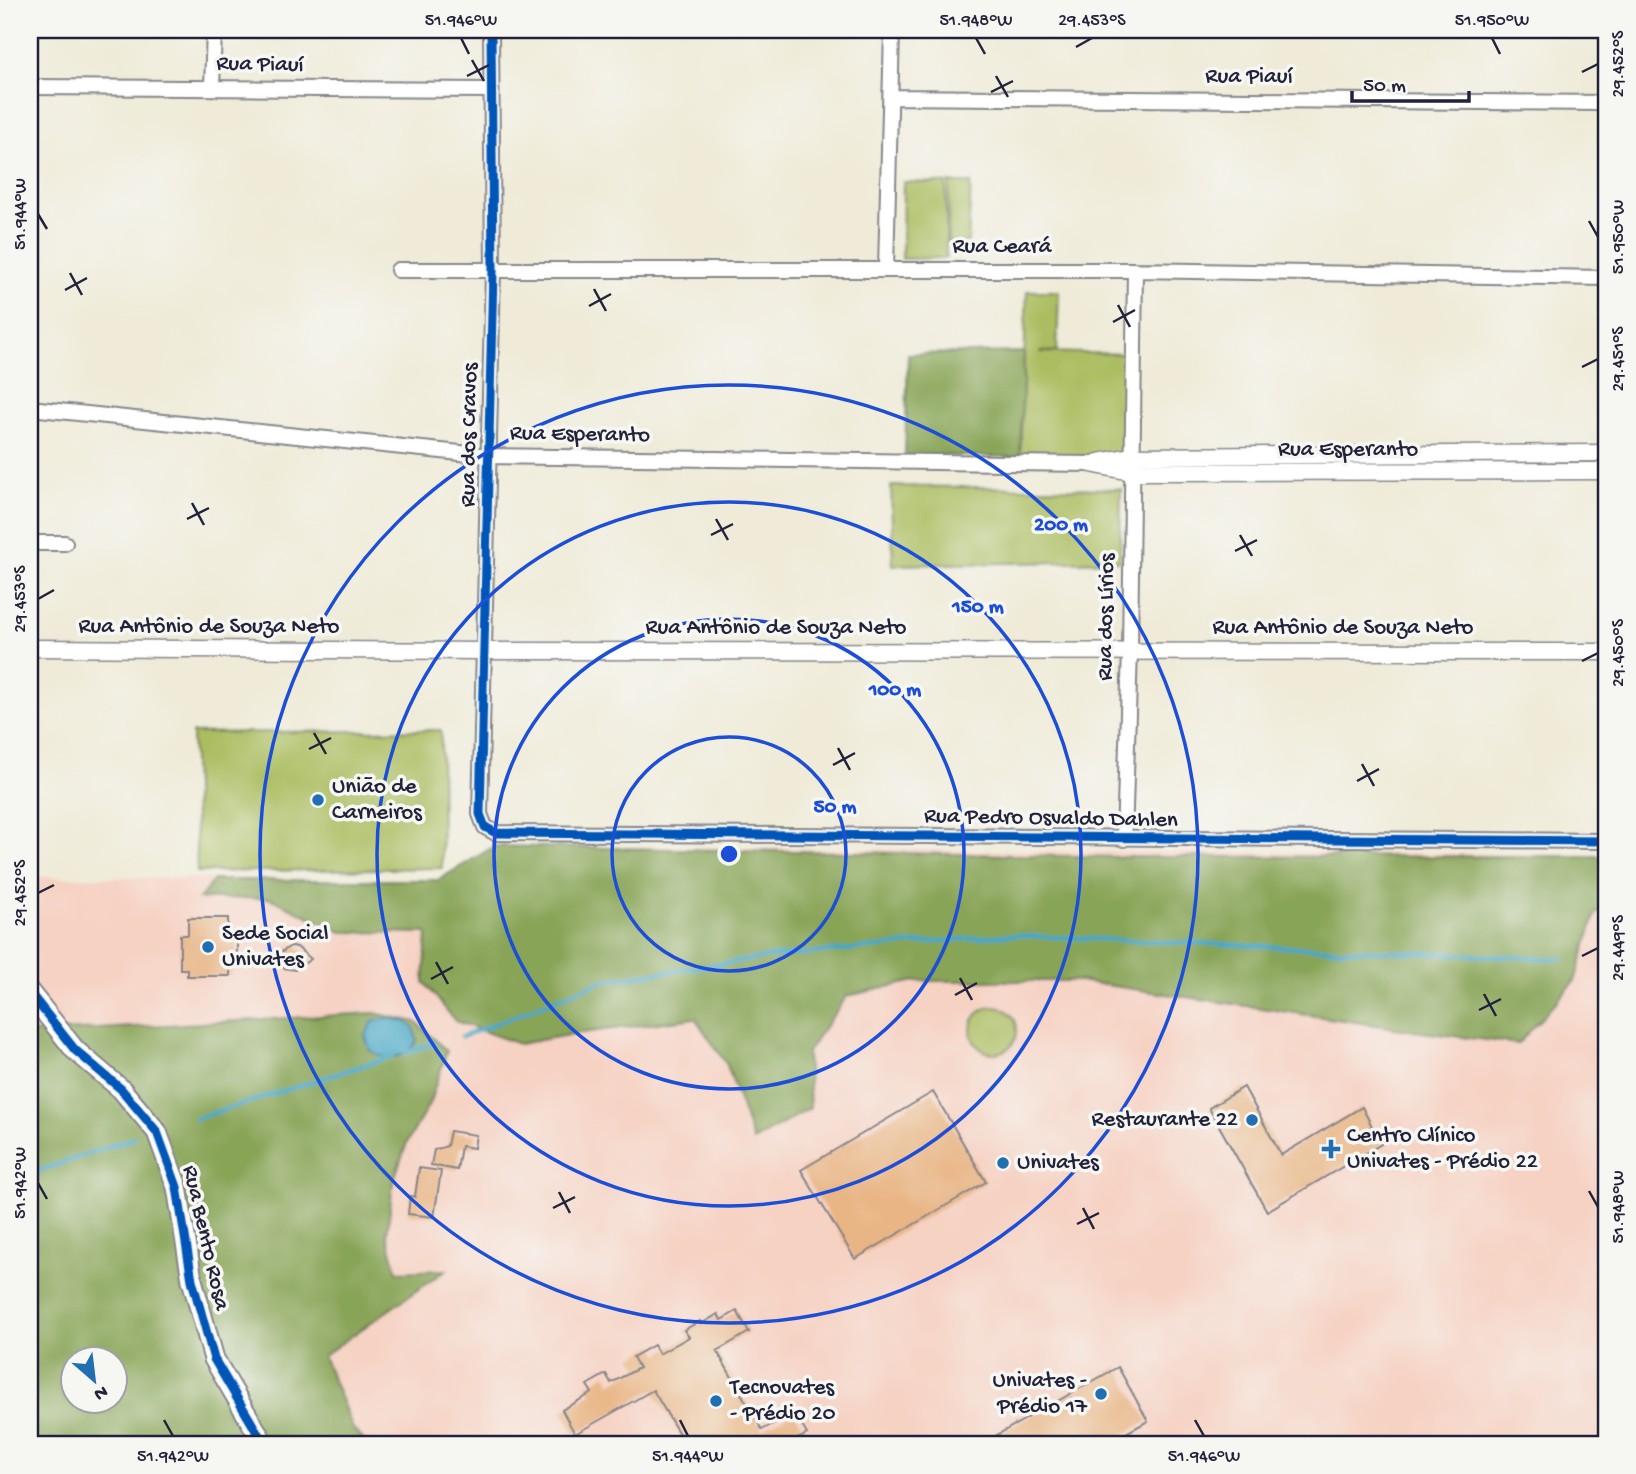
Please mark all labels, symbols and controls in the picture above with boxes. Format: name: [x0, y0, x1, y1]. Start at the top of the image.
text: 51.946°W: [425, 11, 497, 32]
text: 51.948°W: [939, 11, 1013, 32]
text: 29.453°S: [1058, 11, 1126, 32]
text: 51.950°W: [1455, 11, 1529, 32]
text: 29.452°S: [1609, 30, 1630, 97]
street label: Rua Piauí: [216, 51, 305, 79]
scale bar: [1352, 60, 1470, 104]
street label: Rua Piauí: [1205, 64, 1294, 91]
text: 50 m: [1363, 75, 1406, 100]
text: 51.944°W: [11, 178, 32, 250]
text: 51.950°W: [1609, 200, 1630, 274]
street label: Rua Ceará: [952, 234, 1053, 261]
text: 29.451°S: [1609, 326, 1630, 392]
street label: Rua dos Cravos: [455, 362, 485, 507]
street label: Rua Esperanto: [510, 420, 650, 450]
street label: Rua Esperanto: [1278, 437, 1418, 464]
text: 200 m: [1034, 514, 1088, 539]
street label: Rua dos Lírios: [1092, 553, 1122, 681]
text: 29.453°S: [11, 565, 32, 633]
text: 150 m: [951, 596, 1004, 621]
street label: Rua Antônio de Souza Neto: [79, 614, 340, 641]
street label: Rua Antônio de Souza Neto: [646, 615, 907, 642]
street label: Rua Antônio de Souza Neto: [1213, 615, 1474, 642]
text: 29.450°S: [1609, 618, 1630, 687]
text: 100 m: [868, 679, 921, 704]
place label: União de Carneiros: [332, 774, 422, 827]
marker: União de Carneiros: [310, 792, 326, 808]
text: 50 m: [814, 796, 857, 821]
street label: Rua Pedro Osvaldo Dahlen: [924, 803, 1178, 835]
centre of rings: [717, 842, 741, 866]
text: 29.452°S: [11, 859, 32, 926]
text: 29.449°S: [1609, 914, 1630, 981]
place label: Sede Social Univates: [222, 921, 329, 974]
marker: Sede Social Univates: [200, 939, 216, 955]
place label: Restaurante 22: [1092, 1107, 1238, 1134]
marker: Restaurante 22: [1244, 1112, 1260, 1128]
place label: Centro Clínico Univates - Prédio 22: [1347, 1123, 1538, 1176]
marker: Centro Clínico Univates - Prédio 22: [1321, 1139, 1341, 1159]
text: 51.942°W: [11, 1147, 32, 1219]
place label: Univates: [1017, 1150, 1099, 1177]
marker: Univates: [995, 1155, 1011, 1171]
street label: Rua Bento Rosa: [175, 1163, 235, 1314]
text: 51.948°W: [1609, 1170, 1630, 1244]
north arrow: [60, 1344, 130, 1414]
place label: Univates - Prédio 17: [993, 1368, 1088, 1421]
place label: Tecnovates - Prédio 20: [728, 1375, 836, 1428]
text: N: [89, 1379, 111, 1405]
marker: Univates - Prédio 17: [1093, 1386, 1109, 1402]
marker: Tecnovates - Prédio 20: [708, 1393, 724, 1409]
text: 51.942°W: [137, 1447, 209, 1468]
text: 51.944°W: [652, 1447, 724, 1468]
text: 51.946°W: [1168, 1447, 1240, 1468]

